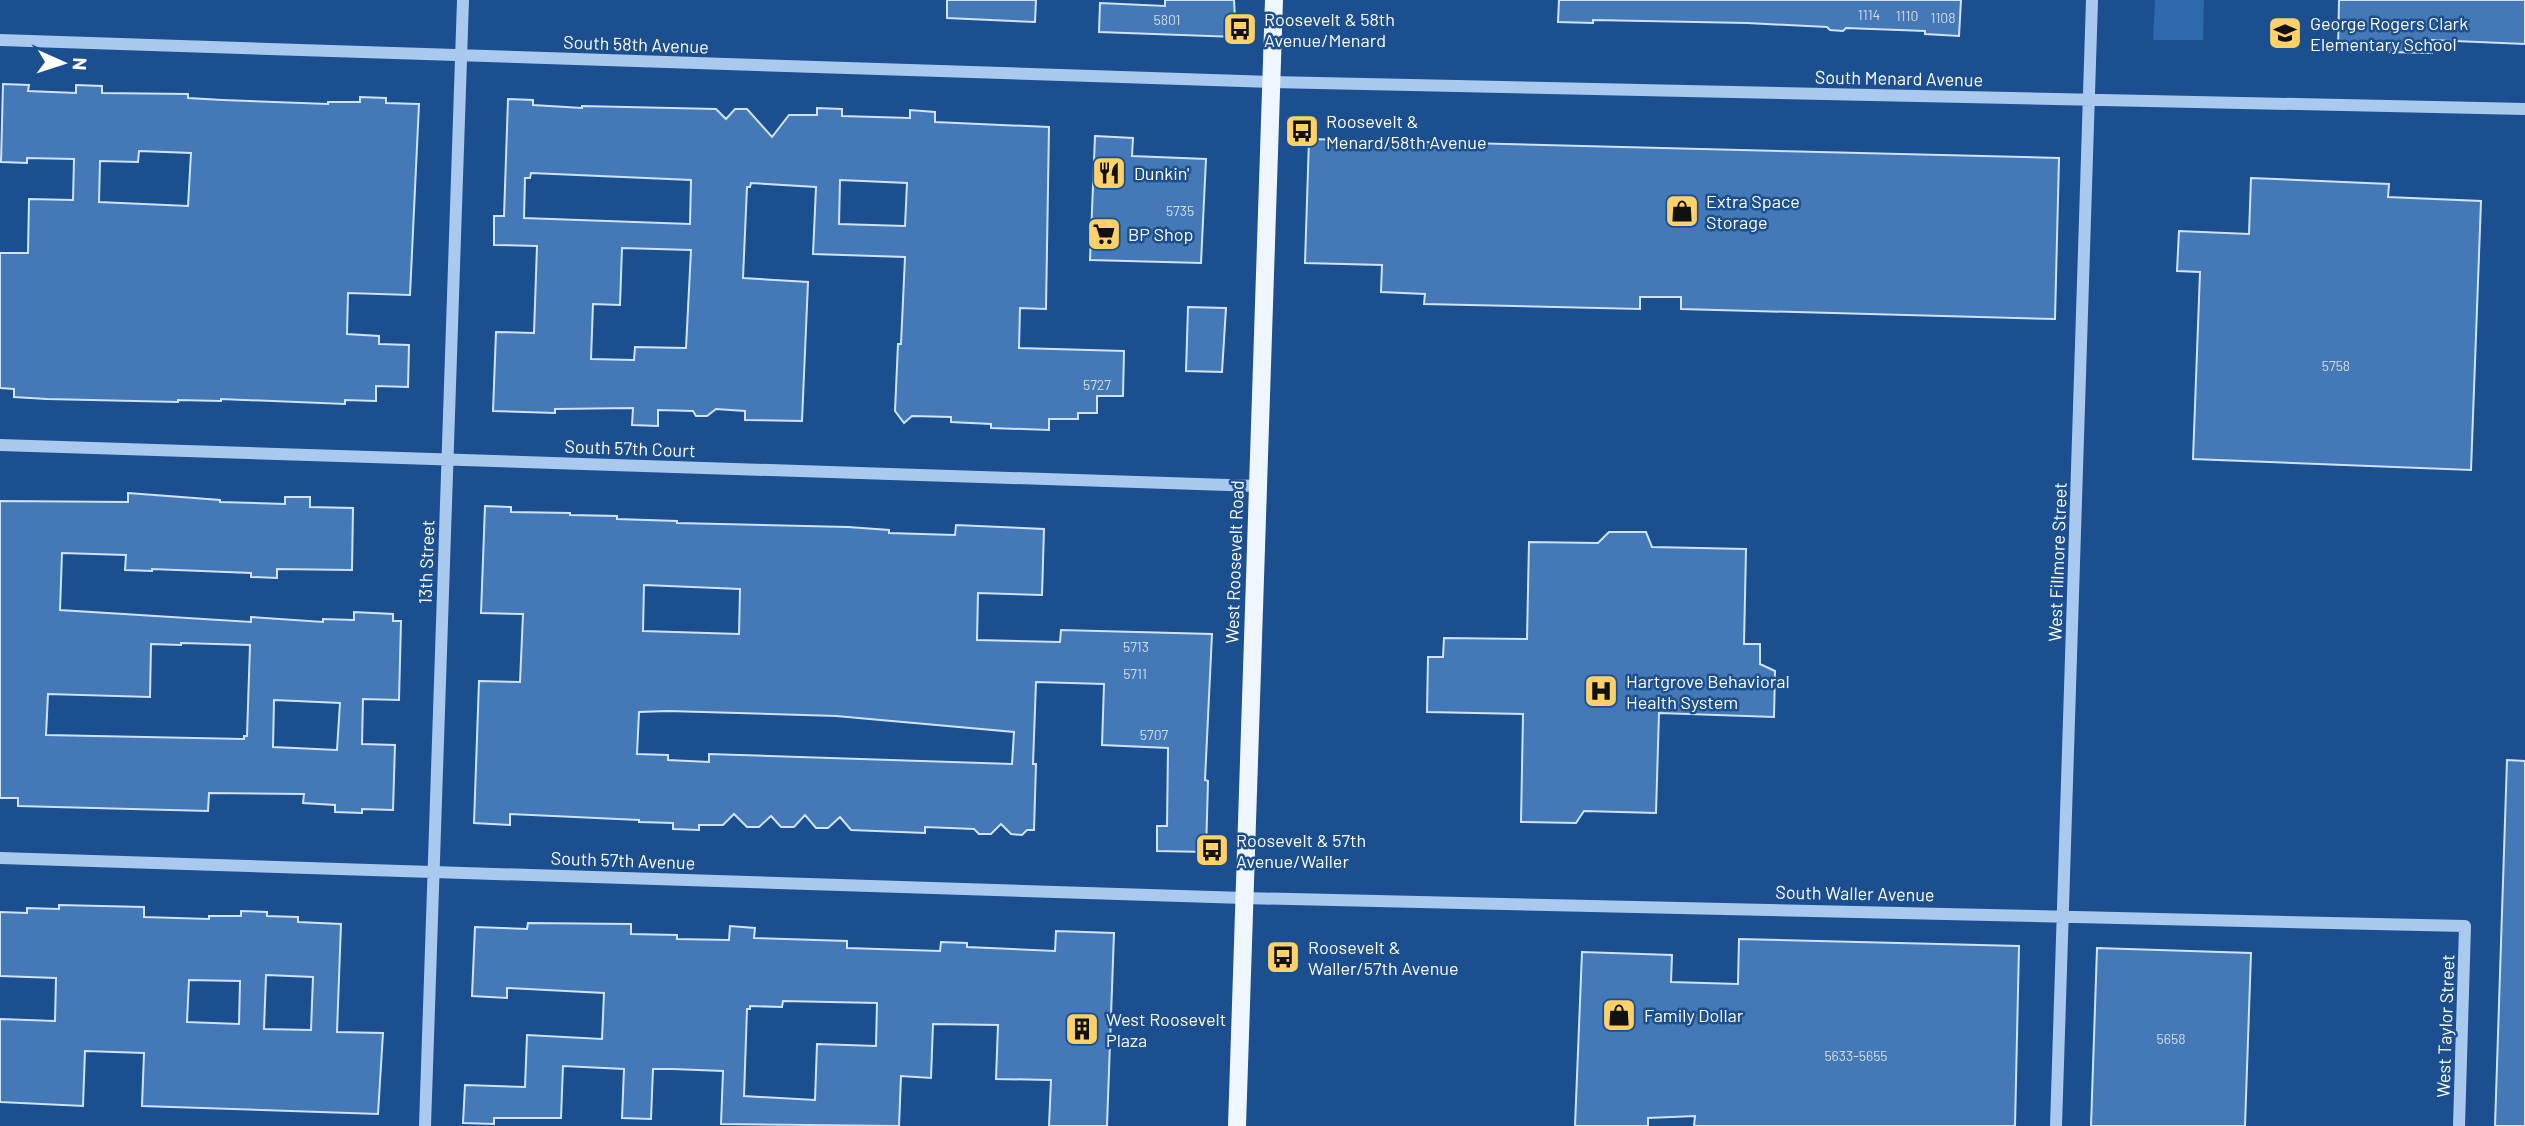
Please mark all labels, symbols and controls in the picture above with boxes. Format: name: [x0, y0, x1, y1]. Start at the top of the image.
house number: 1114: [1858, 6, 1880, 23]
house number: 1110: [1896, 7, 1918, 24]
place label: Roosevelt & 58th Avenue/Menard: [1264, 8, 1395, 51]
house number: 1108: [1930, 9, 1956, 26]
bus stop icon: Roosevelt & 58th Avenue/Menard: [1221, 10, 1259, 48]
house number: 5801: [1154, 11, 1180, 28]
place label: George Rogers Clark Elementary School: [2310, 12, 2468, 55]
school or university icon: George Rogers Clark Elementary School: [2266, 14, 2304, 52]
north arrow: [28, 28, 98, 98]
street label: South 58th Avenue: [563, 30, 709, 58]
text: N: [69, 57, 92, 71]
street label: South Menard Avenue: [1815, 66, 1983, 90]
place label: Roosevelt & Menard/58th Avenue: [1326, 110, 1487, 153]
bus stop icon: Roosevelt & Menard/58th Avenue: [1283, 112, 1321, 150]
restaurant icon: Dunkin': [1090, 154, 1128, 192]
place label: Dunkin': [1134, 162, 1189, 184]
place label: Extra Space Storage: [1706, 190, 1800, 233]
shop icon: Extra Space Storage: [1663, 192, 1701, 230]
house number: 5735: [1166, 202, 1194, 219]
supermarket icon: BP Shop: [1085, 215, 1123, 253]
place label: BP Shop: [1128, 223, 1193, 245]
house number: 5758: [2322, 357, 2350, 374]
house number: 5727: [1083, 376, 1111, 393]
street label: South 57th Court: [564, 435, 696, 461]
street label: West Roosevelt Road: [1220, 480, 1248, 644]
street label: West Fillmore Street: [2043, 482, 2071, 642]
street label: 13th Street: [414, 519, 438, 605]
house number: 5713: [1123, 638, 1149, 655]
house number: 5711: [1123, 665, 1147, 682]
place label: Hartgrove Behavioral Health System: [1626, 670, 1790, 713]
hospital icon: Hartgrove Behavioral Health System: [1582, 672, 1620, 710]
house number: 5707: [1140, 726, 1169, 743]
place label: Roosevelt & 57th Avenue/Waller: [1236, 829, 1366, 872]
bus stop icon: Roosevelt & 57th Avenue/Waller: [1193, 831, 1231, 869]
street label: South 57th Avenue: [550, 846, 696, 874]
street label: South Waller Avenue: [1775, 881, 1935, 905]
place label: Roosevelt & Waller/57th Avenue: [1308, 936, 1459, 979]
bus stop icon: Roosevelt & Waller/57th Avenue: [1264, 938, 1302, 976]
street label: West Taylor Street: [2431, 954, 2459, 1098]
shop icon: Family Dollar: [1600, 996, 1638, 1034]
place label: Family Dollar: [1644, 1004, 1744, 1026]
place label: West Roosevelt Plaza: [1106, 1008, 1226, 1051]
building icon: West Roosevelt Plaza: [1063, 1010, 1101, 1048]
house number: 5658: [2157, 1030, 2185, 1047]
house number: 5633-5655: [1824, 1047, 1888, 1064]

